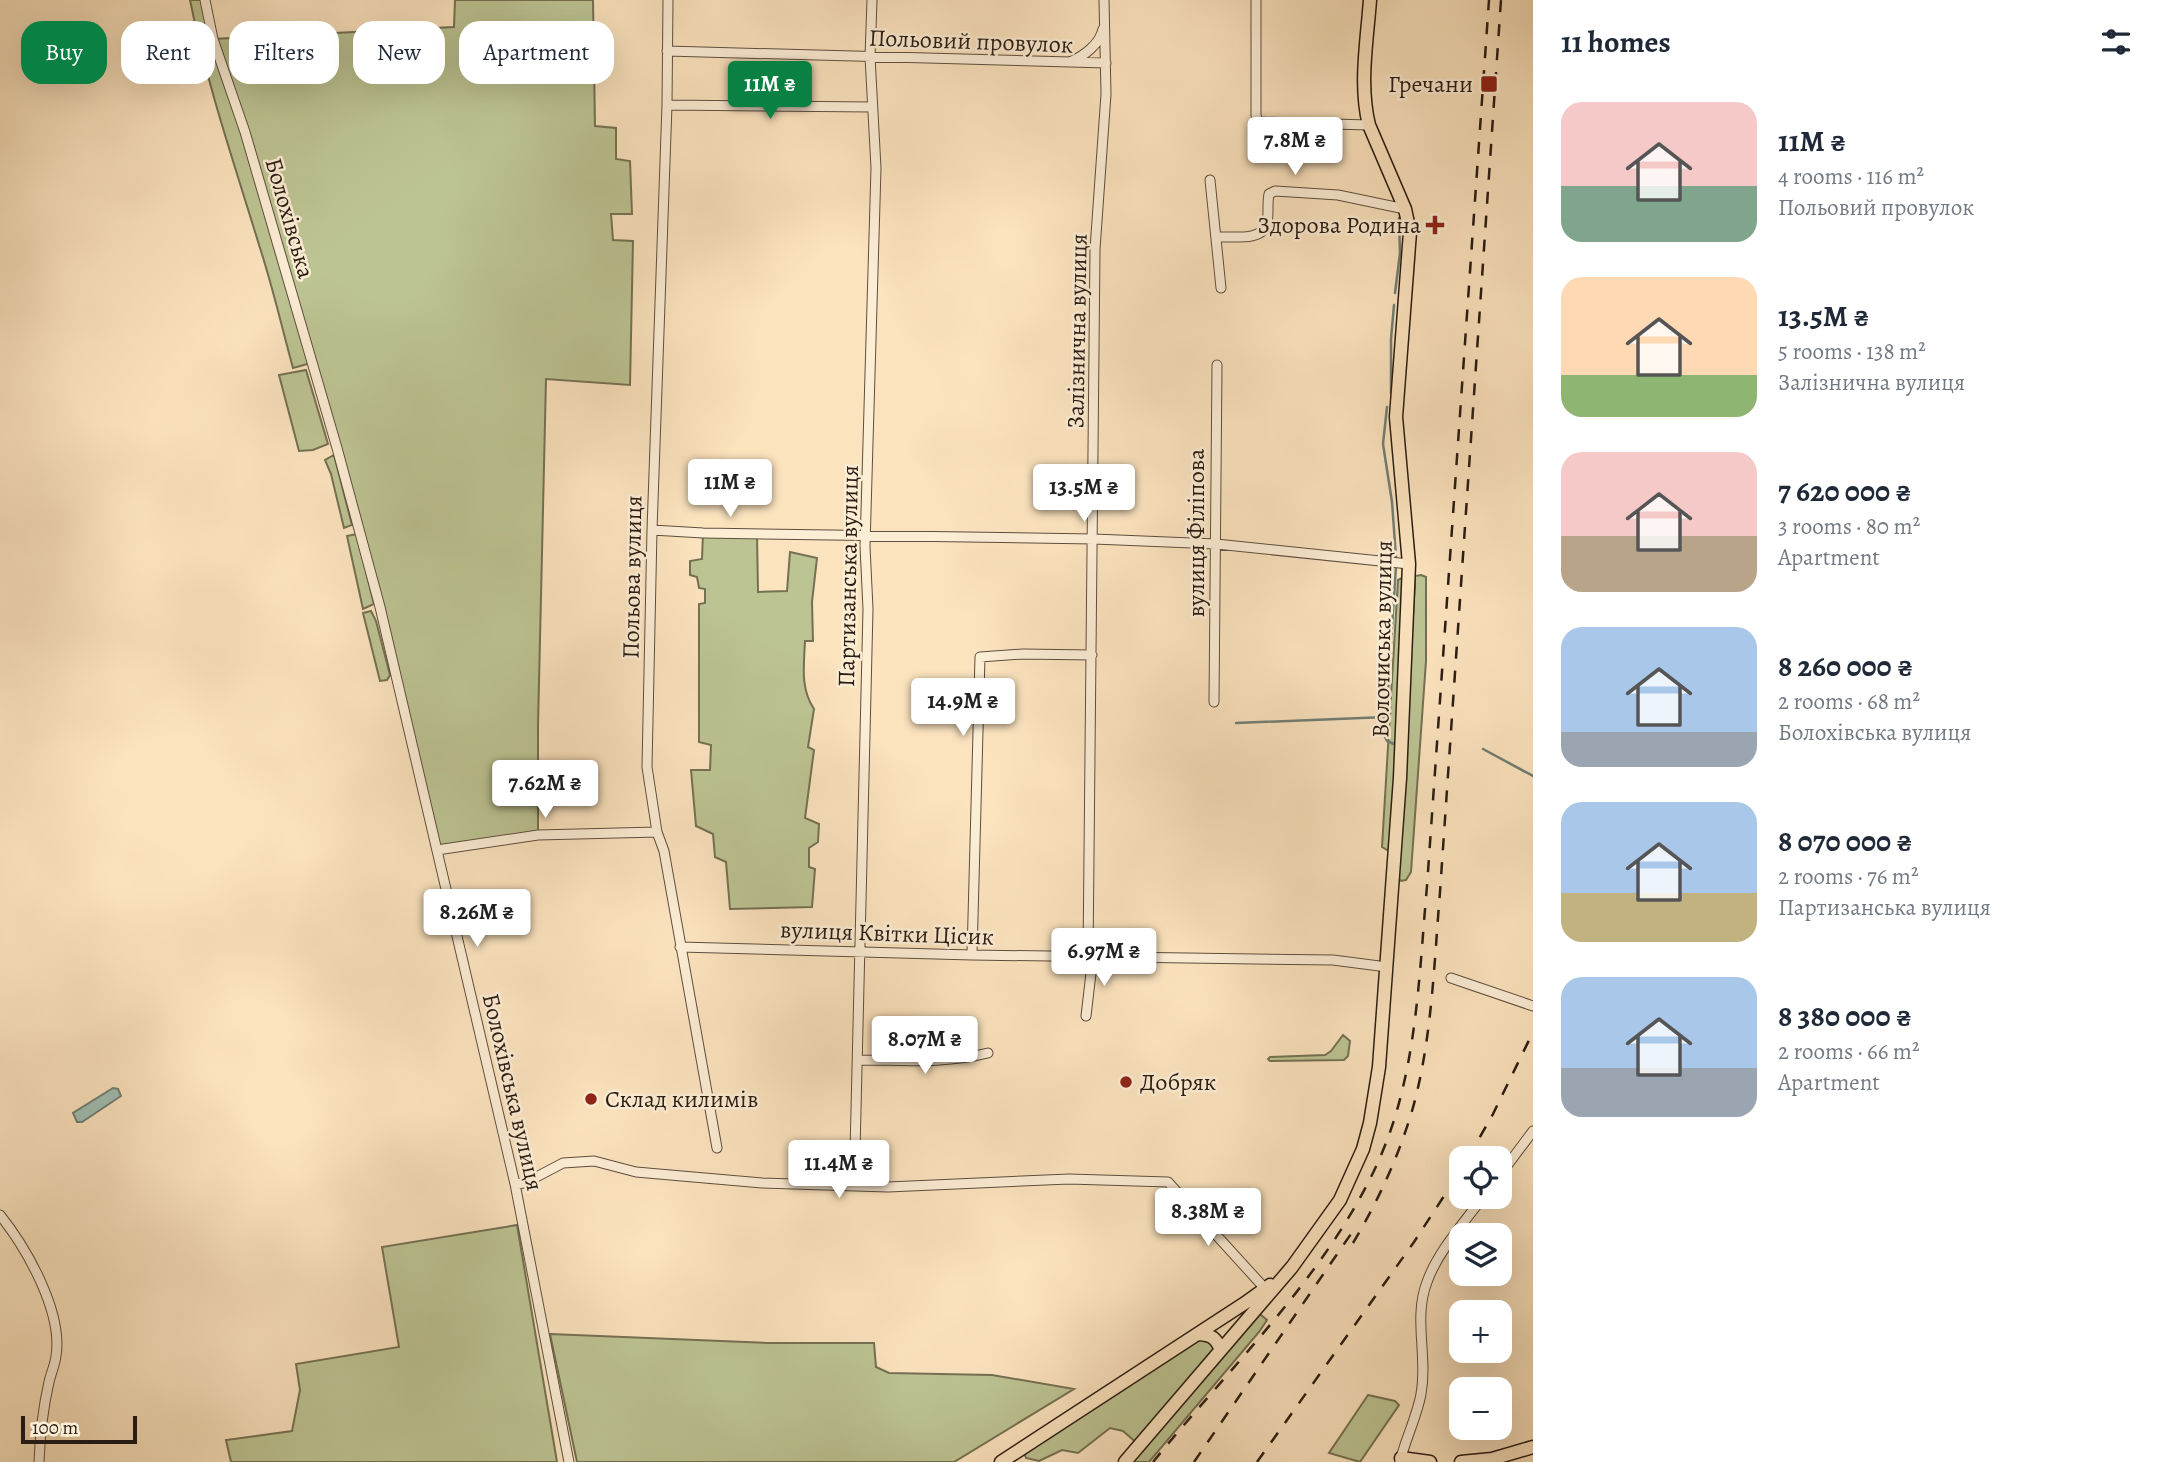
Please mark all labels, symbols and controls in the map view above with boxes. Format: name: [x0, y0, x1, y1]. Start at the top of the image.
chip: Buy: [21, 21, 107, 84]
chip: Rent: [121, 21, 215, 84]
chip: Filters: [229, 21, 339, 84]
chip: New: [353, 21, 445, 84]
chip: Apartment: [459, 21, 614, 84]
street label: Польовий провулок: [868, 21, 1074, 61]
text: 11 homes: [1561, 22, 1671, 62]
icon: filters: [2097, 23, 2135, 61]
pin: 11M ₴: [721, 61, 819, 121]
text: 11M ₴: [744, 68, 796, 99]
place label: Гречани: [1388, 68, 1473, 100]
marker: Гречани: [1479, 74, 1499, 94]
pin: 7.8M ₴: [1238, 118, 1352, 177]
text: 11M ₴: [1778, 121, 1846, 161]
text: 7.8M ₴: [1264, 124, 1326, 155]
icon: home: [1617, 130, 1701, 214]
street label: Болохівська: [258, 154, 322, 282]
text: 4 rooms · 116 m²: [1778, 161, 1924, 192]
text: Польовий провулок: [1778, 192, 1974, 223]
place label: Здорова Родина: [1257, 209, 1421, 241]
marker: Здорова Родина: [1427, 217, 1443, 233]
street label: Залізнична вулиця: [1059, 233, 1095, 429]
text: 13.5M ₴: [1778, 296, 1869, 336]
icon: home: [1617, 305, 1701, 389]
text: 5 rooms · 138 m²: [1778, 336, 1926, 367]
text: Залізнична вулиця: [1778, 367, 1965, 398]
street label: вулиця Філіпова: [1180, 449, 1212, 617]
pin: 11M ₴: [681, 460, 779, 519]
pin: 13.5M ₴: [1019, 464, 1149, 524]
street label: Партизанська вулиця: [830, 465, 866, 687]
text: 11M ₴: [704, 466, 756, 497]
text: 13.5M ₴: [1049, 471, 1119, 502]
text: 7 620 000 ₴: [1778, 471, 1911, 511]
icon: home: [1617, 480, 1701, 564]
street label: Польова вулиця: [615, 495, 649, 659]
text: 3 rooms · 80 m²: [1778, 511, 1920, 542]
street label: Волочиська вулиця: [1364, 540, 1400, 738]
text: Apartment: [1778, 542, 1880, 573]
text: 8 260 000 ₴: [1778, 646, 1913, 686]
icon: home: [1617, 655, 1701, 739]
pin: 14.9M ₴: [898, 678, 1028, 738]
text: 14.9M ₴: [927, 685, 999, 716]
text: 2 rooms · 68 m²: [1778, 686, 1920, 717]
text: Болохівська вулиця: [1778, 717, 1971, 748]
pin: 7.62M ₴: [480, 760, 610, 820]
text: 7.62M ₴: [508, 767, 582, 798]
text: 8 070 000 ₴: [1778, 821, 1912, 861]
icon: home: [1617, 830, 1701, 914]
text: 2 rooms · 76 m²: [1778, 861, 1919, 892]
pin: 8.26M ₴: [412, 890, 542, 949]
text: Партизанська вулиця: [1778, 892, 1991, 923]
text: 8.26M ₴: [440, 896, 514, 927]
street label: вулиця Квітки Цісик: [779, 913, 995, 953]
pin: 6.97M ₴: [1039, 928, 1169, 988]
text: 6.97M ₴: [1067, 935, 1141, 966]
street label: Болохівська вулиця: [475, 990, 551, 1194]
text: 8 380 000 ₴: [1778, 996, 1912, 1036]
icon: home: [1617, 1005, 1701, 1089]
pin: 8.07M ₴: [860, 1016, 990, 1076]
text: 8.07M ₴: [888, 1023, 962, 1054]
text: 2 rooms · 66 m²: [1778, 1036, 1920, 1067]
place label: Добряк: [1140, 1066, 1216, 1098]
text: Apartment: [1778, 1067, 1880, 1098]
marker: Добряк: [1118, 1074, 1134, 1090]
place label: Склад килимів: [605, 1083, 758, 1115]
marker: Склад килимів: [583, 1091, 599, 1107]
pin: 11.4M ₴: [774, 1140, 904, 1200]
map controls: [1449, 1146, 1512, 1440]
button: locate: [1449, 1146, 1512, 1209]
text: 11.4M ₴: [804, 1147, 874, 1178]
pin: 8.38M ₴: [1143, 1188, 1273, 1248]
text: 8.38M ₴: [1171, 1195, 1245, 1226]
button: layers: [1449, 1223, 1512, 1286]
button: +: [1449, 1300, 1512, 1363]
button: −: [1449, 1377, 1512, 1440]
scale bar: [21, 1413, 136, 1445]
text: 100 m: [32, 1415, 78, 1441]

